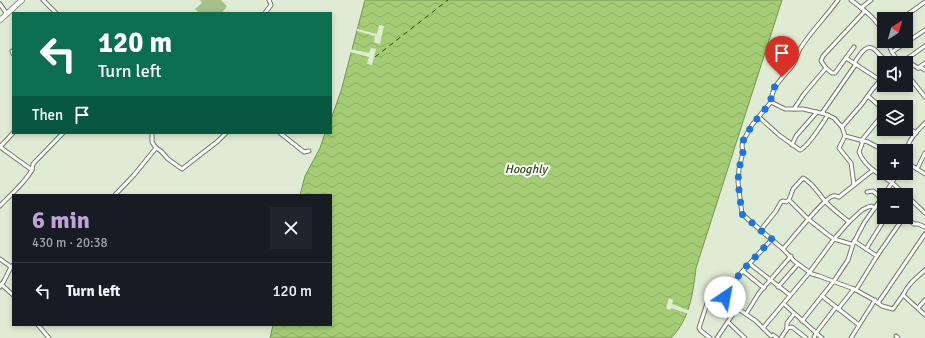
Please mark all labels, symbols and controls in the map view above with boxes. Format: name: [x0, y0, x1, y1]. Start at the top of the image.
north arrow: [877, 12, 913, 48]
map controls: [877, 12, 913, 224]
text: 120 m: [98, 26, 172, 60]
icon: left: [32, 28, 84, 80]
pin: [765, 36, 799, 77]
icon: arrive: [771, 42, 793, 64]
button: sound: [877, 56, 913, 92]
text: Turn left: [98, 60, 161, 82]
button: layers: [877, 100, 913, 136]
icon: arrive: [71, 104, 93, 126]
text: Then: [32, 106, 63, 124]
button: +: [877, 144, 913, 180]
water label: Hooghly: [505, 162, 549, 177]
button: −: [877, 188, 913, 224]
text: 6 min: [32, 205, 90, 235]
button: close: [270, 207, 312, 249]
text: 430 m · 20:38: [32, 235, 108, 251]
position arrow: [704, 276, 746, 318]
icon: left: [32, 280, 54, 302]
text: Turn left: [66, 282, 120, 300]
text: 120 m: [272, 282, 312, 300]

